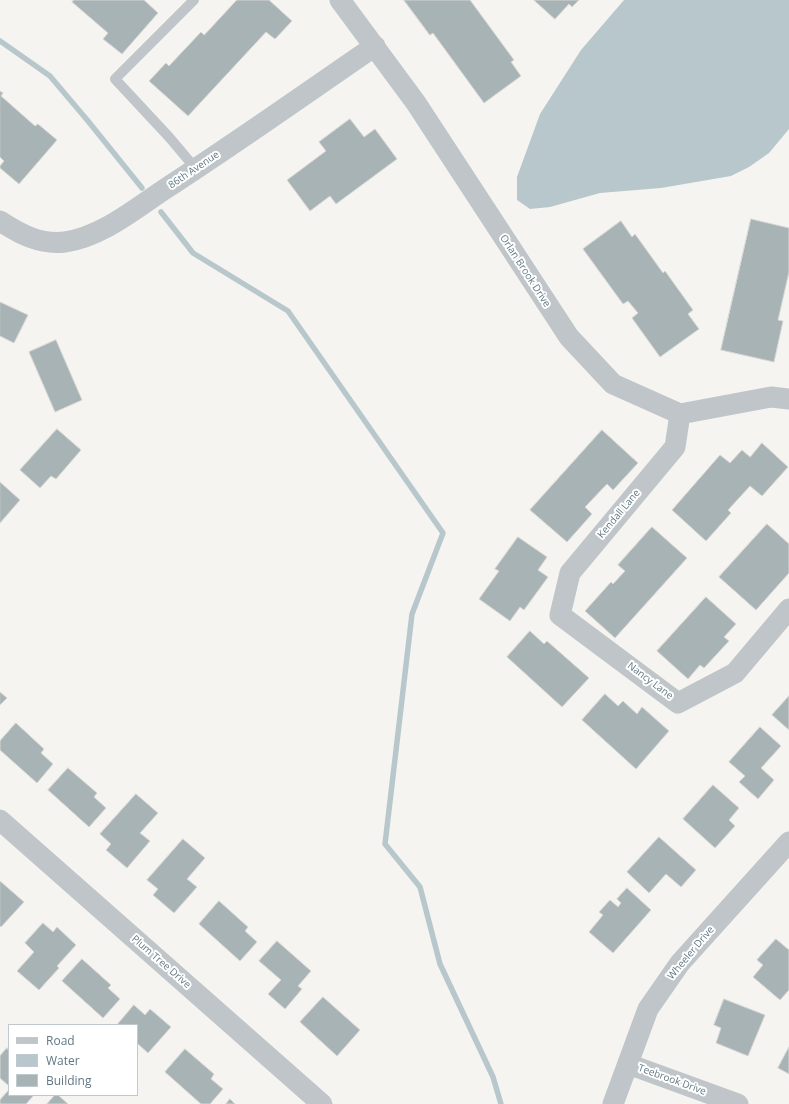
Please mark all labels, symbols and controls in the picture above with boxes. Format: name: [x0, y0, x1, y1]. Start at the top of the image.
street label: 86th Avenue: [166, 149, 222, 191]
street label: Orlan Brook Drive: [497, 233, 553, 309]
street label: Kendall Lane: [595, 487, 643, 541]
street label: Nancy Lane: [625, 660, 675, 702]
street label: Wheeler Drive: [665, 924, 717, 982]
street label: Plum Tree Drive: [129, 933, 193, 991]
legend: [8, 1024, 138, 1096]
text: Road: [46, 1032, 75, 1049]
text: Water: [46, 1052, 80, 1069]
street label: Teebrook Drive: [636, 1062, 708, 1098]
text: Building: [46, 1072, 91, 1089]

